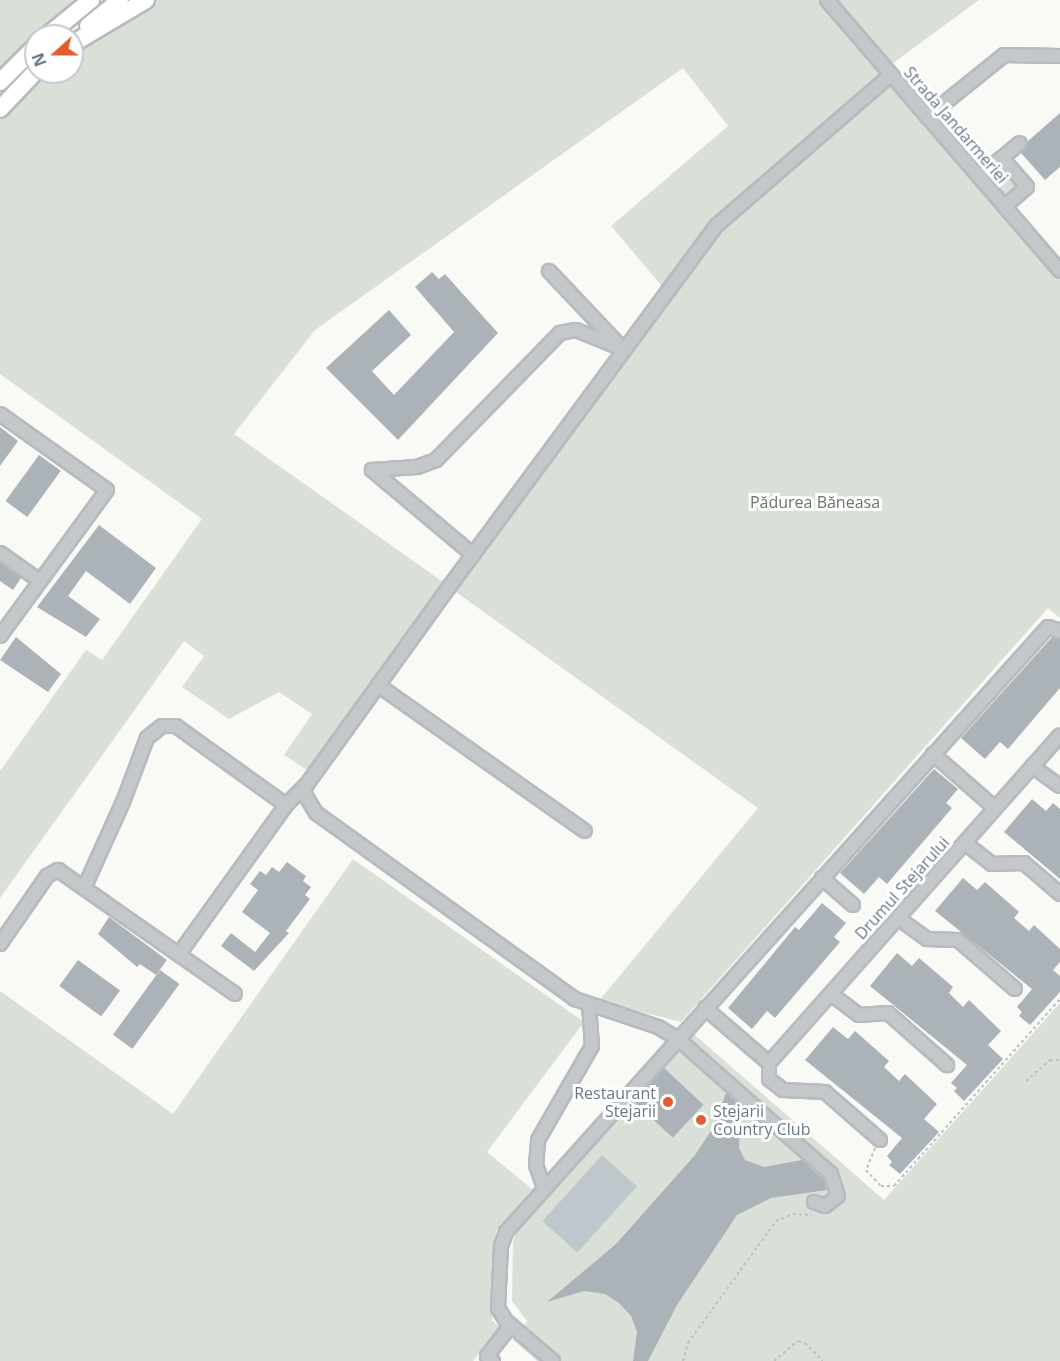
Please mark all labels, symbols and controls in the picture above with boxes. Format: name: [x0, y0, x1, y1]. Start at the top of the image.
north arrow: [24, 24, 84, 84]
text: N: [26, 50, 52, 70]
street label: Strada Jandarmeriei: [900, 63, 1012, 187]
park label: Pădurea Băneasa: [750, 492, 880, 512]
street label: Drumul Stejarului: [851, 833, 953, 943]
place label: Restaurant Stejarii: [574, 1083, 656, 1121]
marker: Restaurant Stejarii: [661, 1095, 675, 1109]
place label: Stejarii Country Club: [713, 1101, 810, 1139]
marker: Stejarii Country Club: [694, 1113, 708, 1127]

